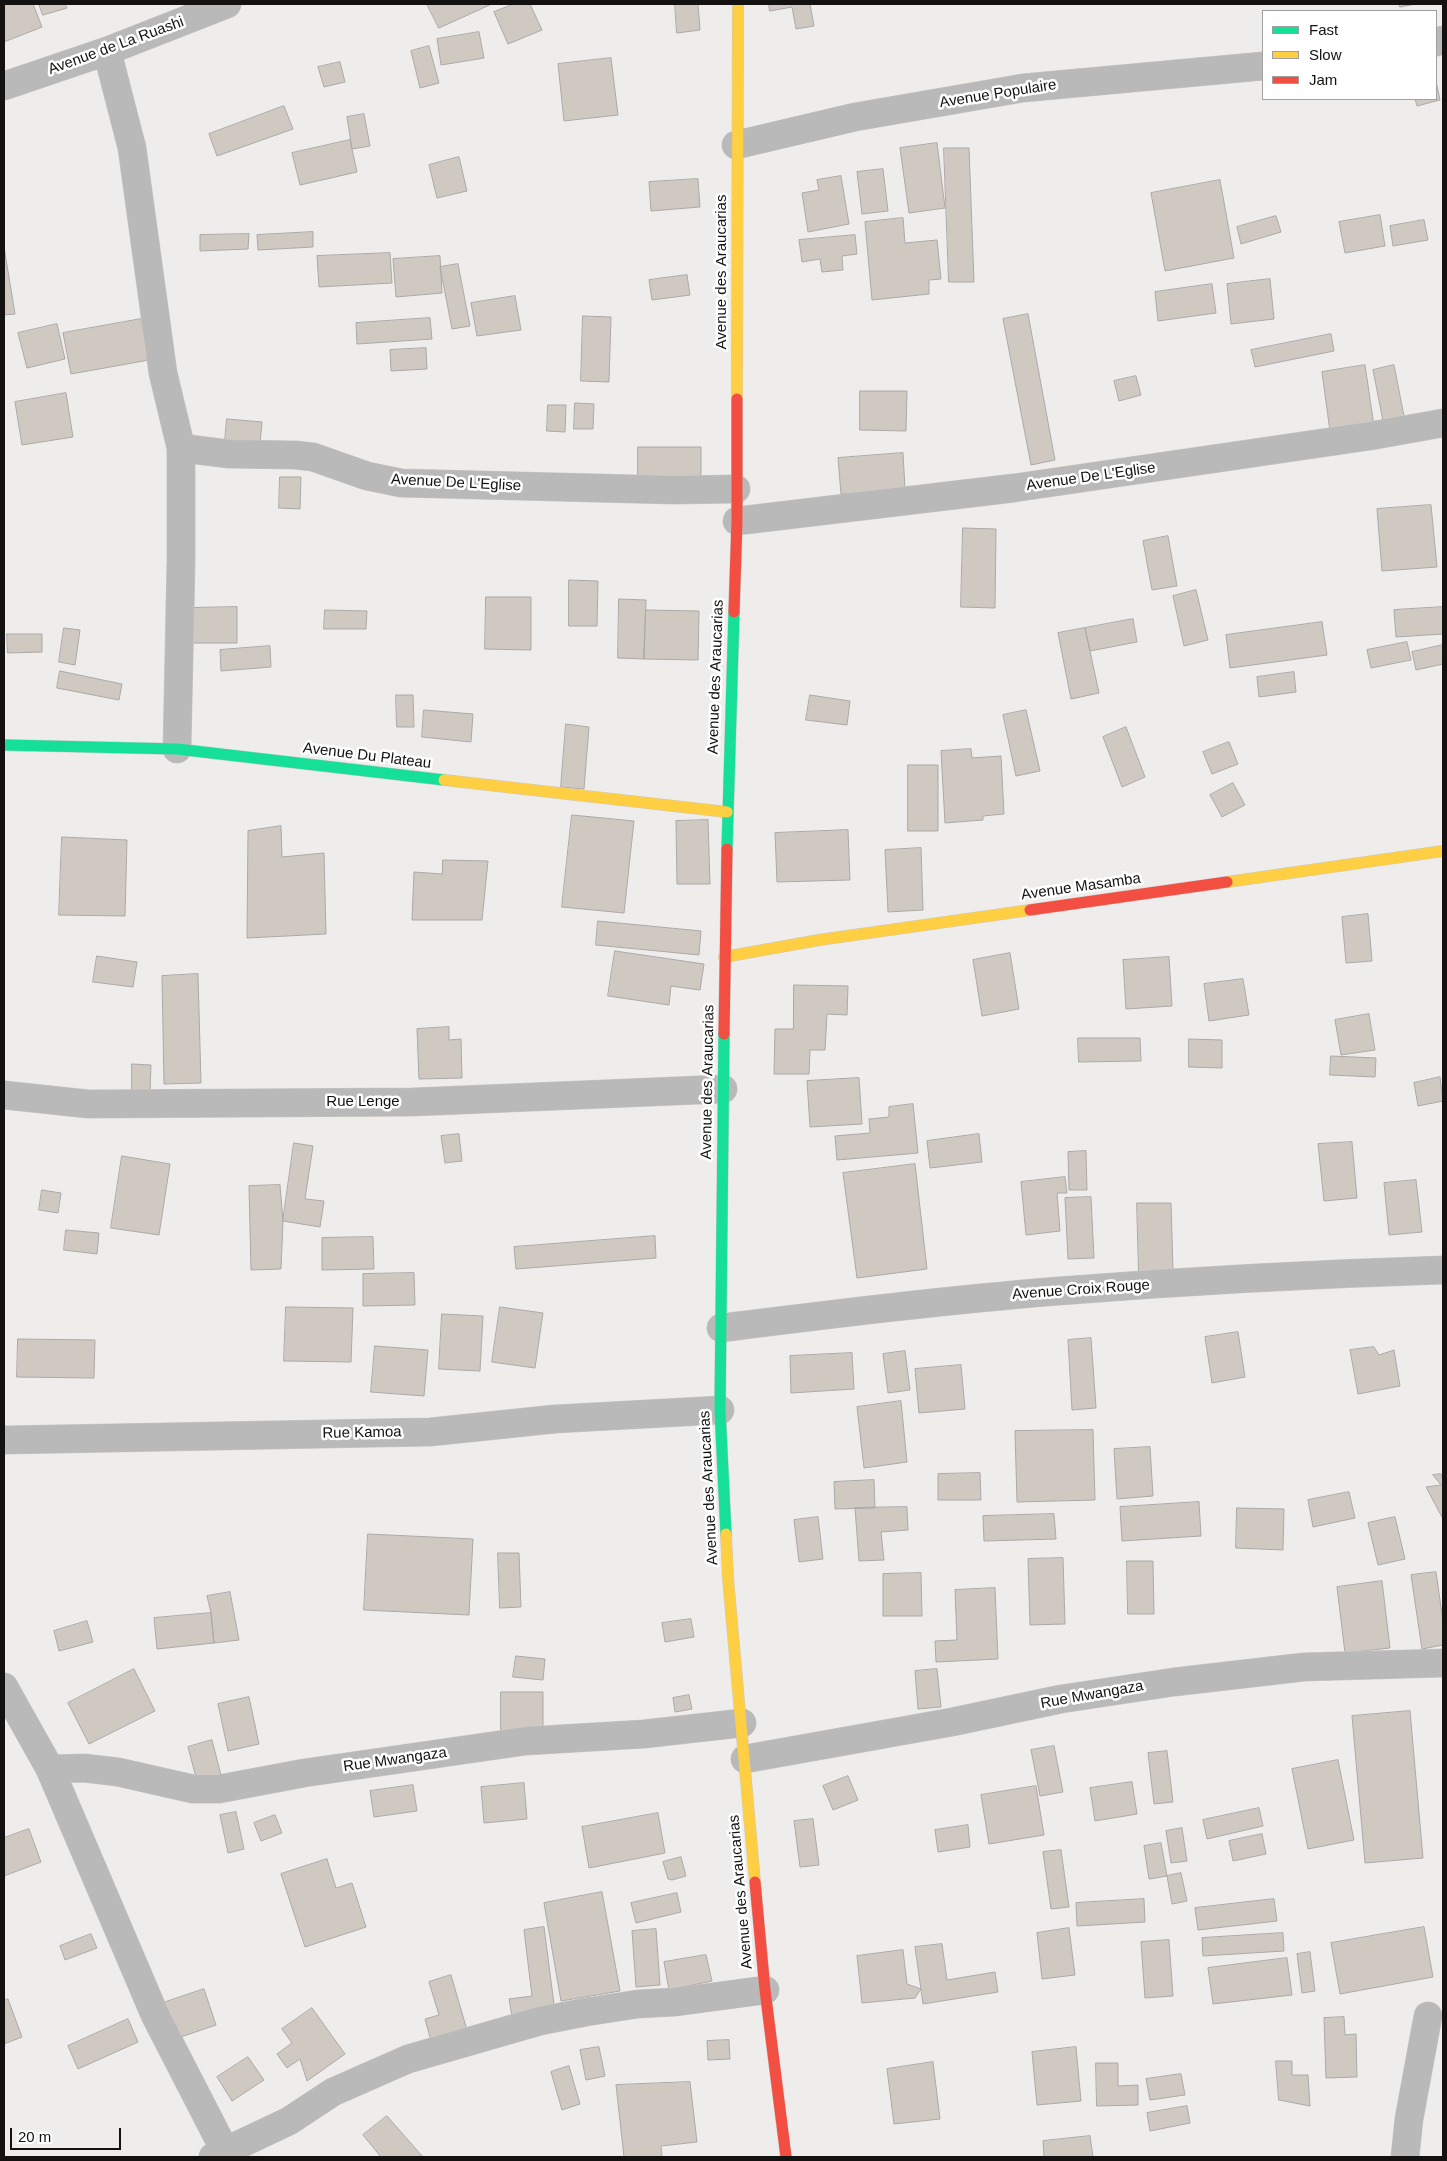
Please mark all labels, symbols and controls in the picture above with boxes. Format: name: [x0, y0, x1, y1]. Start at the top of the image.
legend: [1262, 10, 1437, 100]
street label: Avenue de La Ruashi: [46, 13, 186, 79]
text: Fast: [1309, 21, 1338, 38]
text: Slow: [1309, 46, 1342, 63]
text: Jam: [1309, 71, 1337, 88]
street label: Avenue Populaire: [938, 76, 1058, 112]
street label: Avenue des Araucarias: [713, 195, 731, 349]
street label: Avenue De L'Eglise: [1025, 459, 1157, 495]
street label: Avenue De L'Eglise: [391, 471, 521, 495]
street label: Avenue des Araucarias: [704, 599, 728, 755]
street label: Avenue Du Plateau: [302, 739, 432, 773]
street label: Avenue Masamba: [1020, 870, 1142, 904]
street label: Avenue des Araucarias: [698, 1004, 718, 1160]
street label: Rue Lenge: [326, 1093, 400, 1111]
street label: Avenue Croix Rouge: [1011, 1276, 1151, 1304]
street label: Avenue des Araucarias: [696, 1410, 722, 1566]
street label: Rue Kamoa: [322, 1423, 402, 1443]
street label: Rue Mwangaza: [1039, 1677, 1145, 1713]
street label: Rue Mwangaza: [342, 1744, 448, 1776]
street label: Avenue des Araucarias: [725, 1814, 757, 1970]
scale bar: [12, 2118, 124, 2150]
text: 20 m: [18, 2128, 51, 2145]

